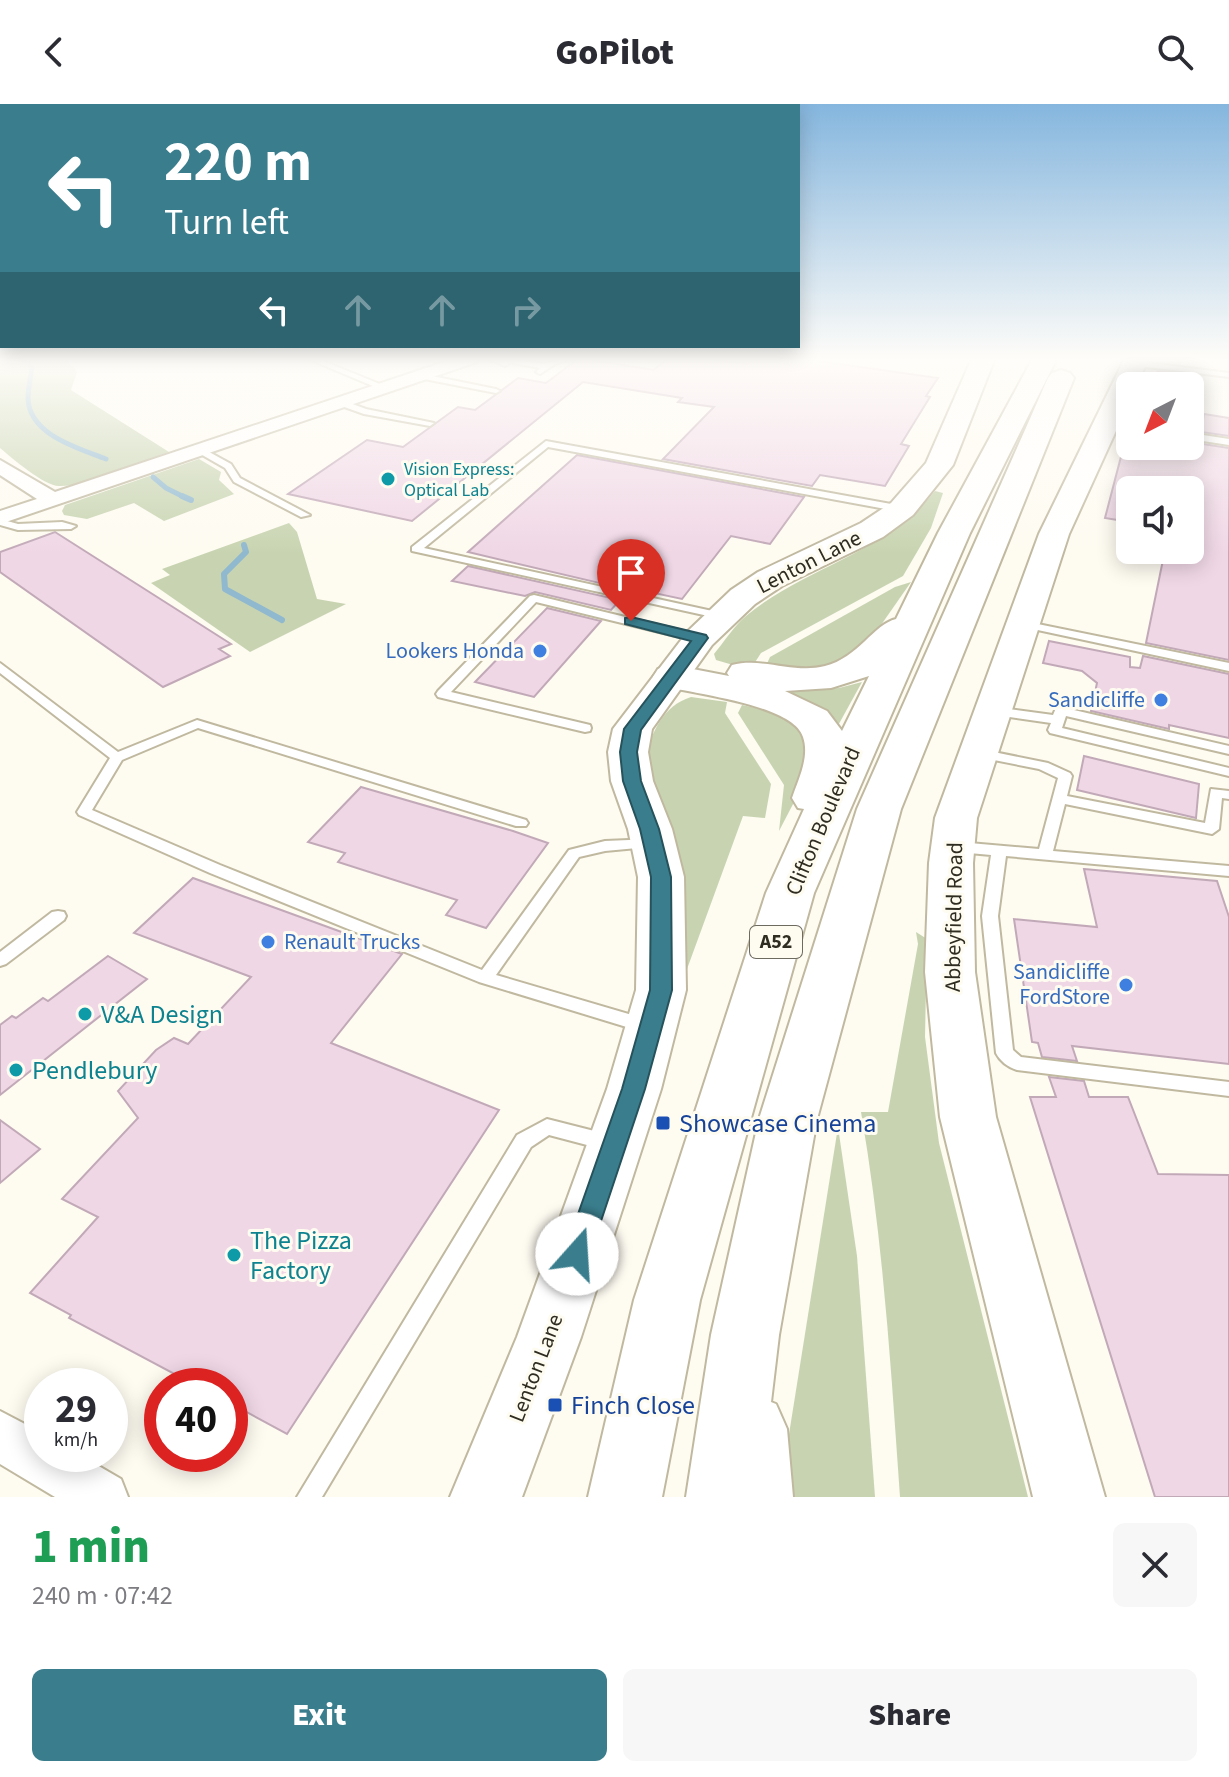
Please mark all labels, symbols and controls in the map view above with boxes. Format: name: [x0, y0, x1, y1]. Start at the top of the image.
text: GoPilot: [555, 27, 674, 78]
icon: back: [32, 30, 76, 74]
icon: search: [1153, 30, 1197, 74]
text: 220 m: [164, 123, 312, 202]
icon: left: [32, 136, 136, 240]
text: Turn left: [164, 197, 289, 248]
icon: left: [252, 288, 296, 332]
icon: ahead: [336, 288, 380, 332]
icon: ahead: [420, 288, 464, 332]
icon: right: [504, 288, 548, 332]
north arrow: [1116, 372, 1204, 460]
map controls: [1116, 372, 1204, 564]
place label: Vision Express: Optical Lab: [404, 457, 514, 503]
marker: Vision Express: Optical Lab: [379, 470, 397, 488]
button: sound: [1116, 476, 1204, 564]
street label: Lenton Lane: [751, 522, 867, 602]
pin: [597, 539, 665, 621]
icon: arrive: [609, 551, 653, 595]
place label: Lookers Honda: [386, 635, 524, 667]
marker: Lookers Honda: [531, 642, 549, 660]
place label: Sandicliffe: [1048, 684, 1145, 716]
marker: Sandicliffe: [1152, 691, 1170, 709]
street label: Clifton Boulevard: [777, 742, 869, 900]
street label: Abbeyfield Road: [937, 842, 971, 992]
place label: Renault Trucks: [284, 926, 420, 958]
road number: A52: [750, 926, 802, 958]
marker: Renault Trucks: [259, 933, 277, 951]
place label: Sandicliffe FordStore: [1013, 956, 1110, 1013]
marker: Sandicliffe FordStore: [1117, 976, 1135, 994]
place label: V&A Design: [101, 996, 223, 1033]
marker: V&A Design: [76, 1005, 94, 1023]
place label: Pendlebury: [32, 1052, 158, 1089]
marker: Pendlebury: [7, 1061, 25, 1079]
place label: Showcase Cinema: [679, 1105, 876, 1142]
marker: Showcase Cinema: [654, 1114, 672, 1132]
position arrow: [535, 1212, 619, 1296]
place label: The Pizza Factory: [250, 1222, 352, 1289]
marker: The Pizza Factory: [225, 1246, 243, 1264]
street label: Lenton Lane: [501, 1309, 571, 1427]
speed limit sign: 40: [144, 1368, 248, 1472]
text: 29: [55, 1381, 97, 1438]
place label: Finch Close: [571, 1387, 695, 1424]
marker: Finch Close: [546, 1396, 564, 1414]
text: km/h: [54, 1426, 98, 1454]
text: 1 min: [32, 1513, 150, 1581]
button: close: [1113, 1523, 1197, 1607]
text: 240 m · 07:42: [32, 1577, 173, 1614]
button: Exit: [32, 1669, 607, 1761]
button: Share: [623, 1669, 1197, 1761]

